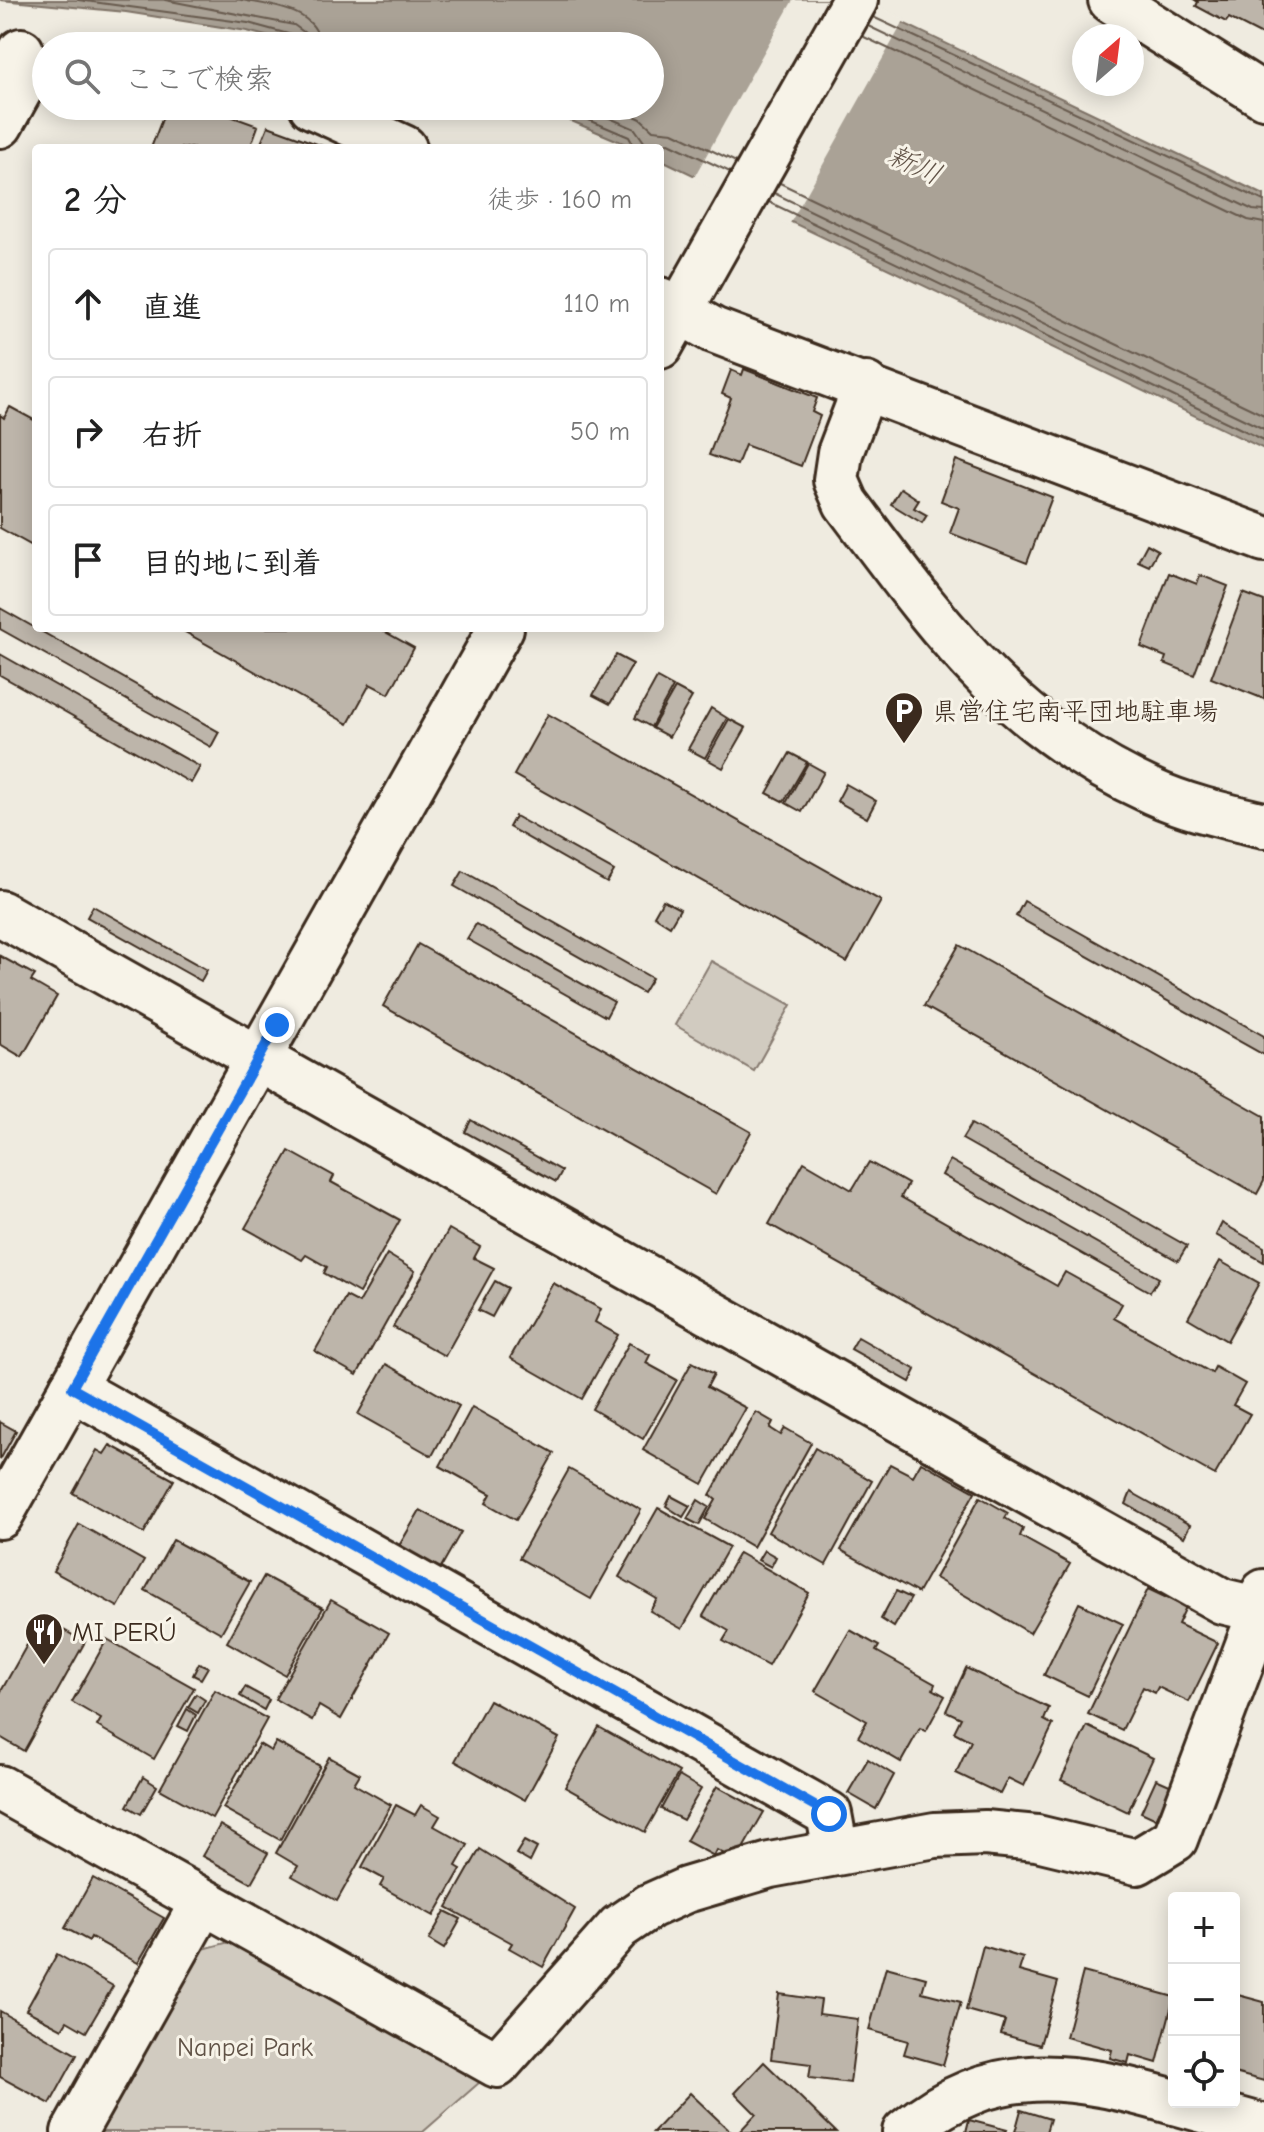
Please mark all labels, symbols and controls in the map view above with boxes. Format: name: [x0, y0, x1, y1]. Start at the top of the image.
north arrow: [1072, 24, 1144, 96]
search box: [32, 32, 664, 120]
icon: search: [60, 54, 104, 98]
text: ここで検索: [124, 62, 274, 97]
water label: 新川: [882, 139, 947, 191]
text: 2 分: [64, 180, 127, 220]
text: 徒歩 · 160 m: [488, 185, 632, 215]
icon: ahead: [66, 282, 110, 326]
text: 110 m: [563, 289, 630, 319]
text: 直進: [142, 290, 202, 325]
icon: right: [66, 410, 110, 454]
text: 50 m: [570, 417, 630, 447]
text: 右折: [142, 418, 202, 453]
icon: arrive: [66, 538, 110, 582]
text: 目的地に到着: [142, 546, 322, 581]
parking icon: 県営住宅南平団地駐車場: [883, 690, 925, 745]
place label: 県営住宅南平団地駐車場: [932, 697, 1218, 727]
route end: [259, 1007, 295, 1043]
restaurant icon: MI PERÚ: [23, 1611, 65, 1666]
place label: MI PERÚ: [72, 1617, 176, 1648]
route start: [811, 1796, 847, 1832]
map controls: [1168, 1892, 1240, 2108]
button: +: [1168, 1892, 1240, 1964]
button: −: [1168, 1964, 1240, 2036]
park label: Nanpei Park: [177, 2033, 313, 2063]
button: locate: [1168, 2036, 1240, 2108]

